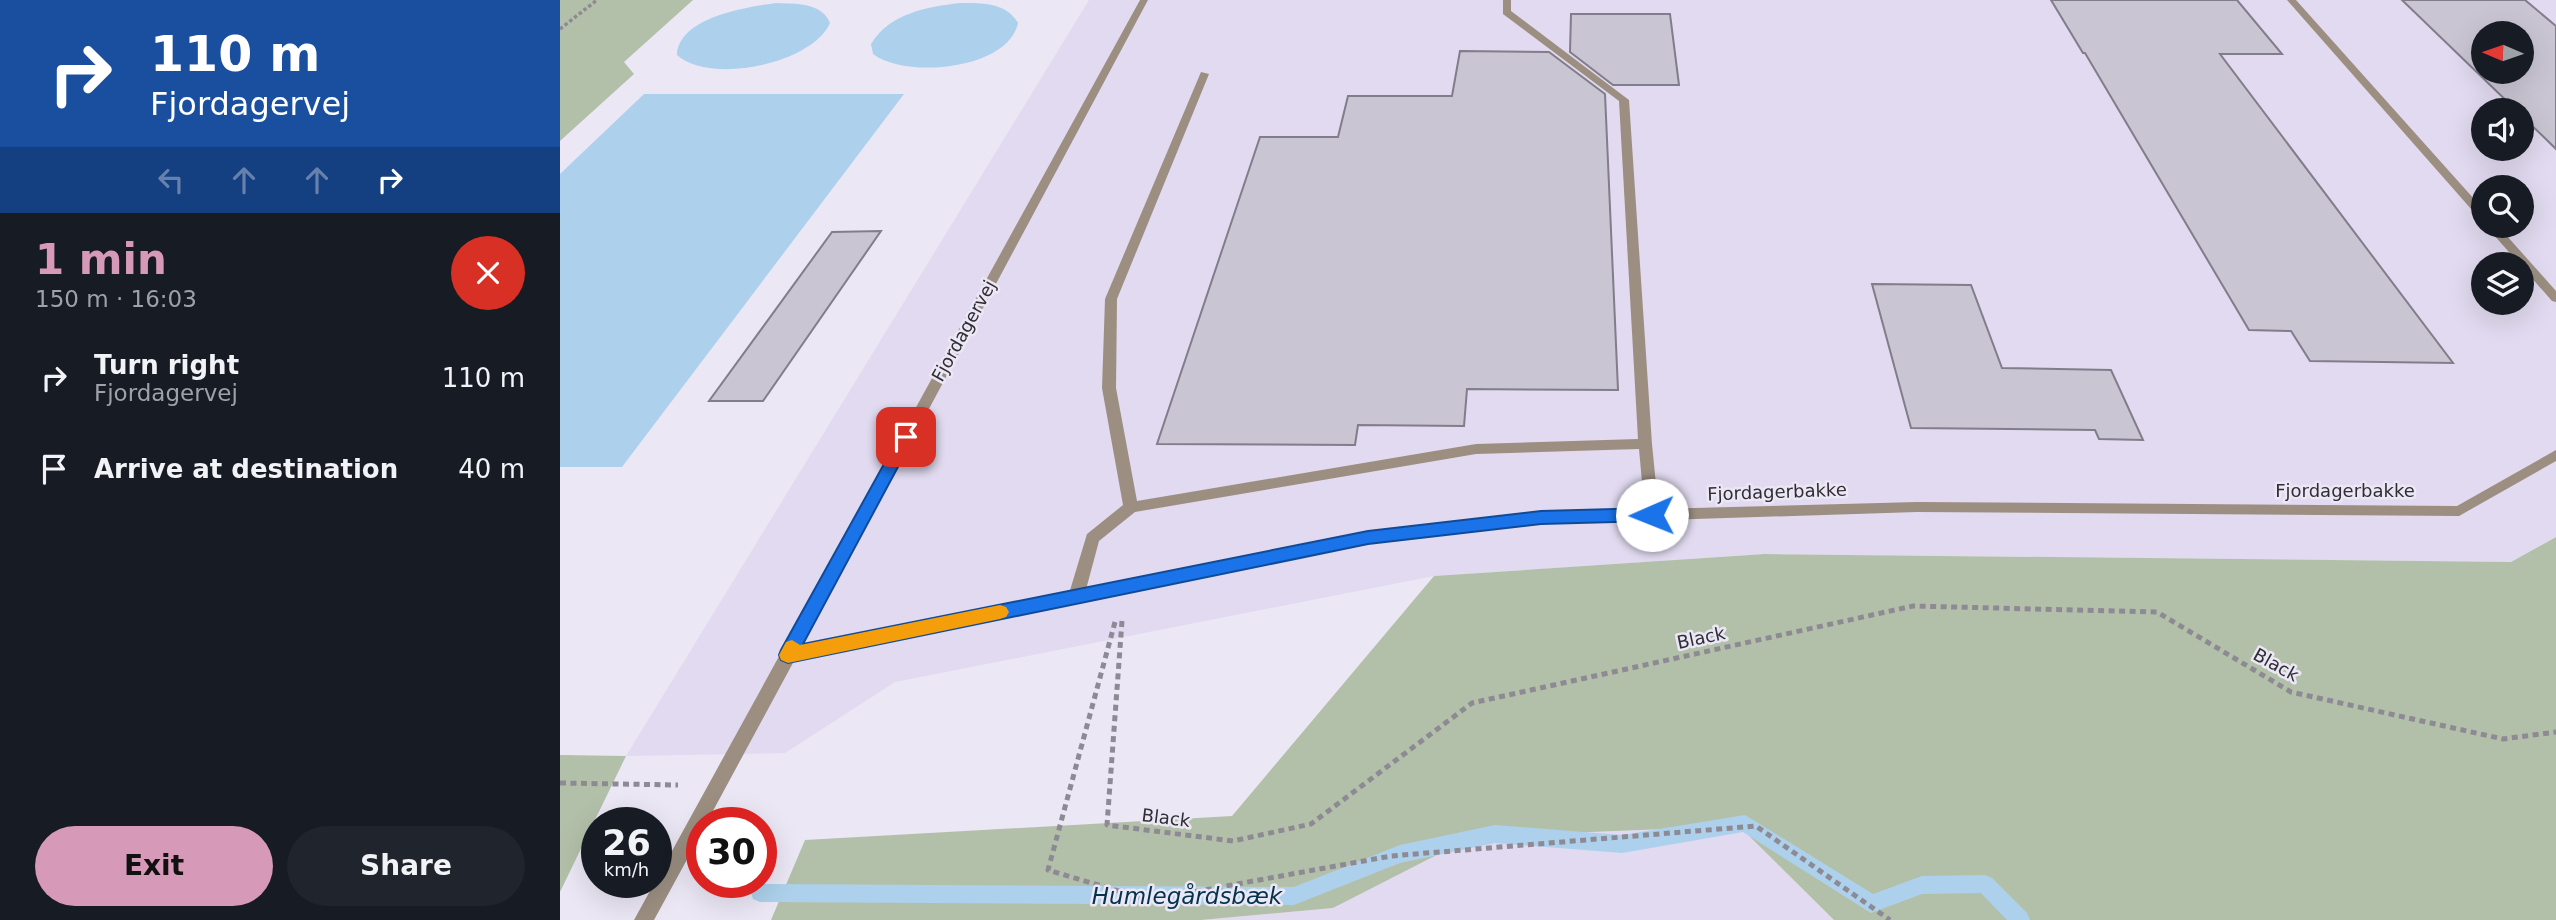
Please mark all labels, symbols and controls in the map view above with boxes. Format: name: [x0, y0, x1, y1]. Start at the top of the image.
north arrow: [2471, 21, 2534, 84]
map controls: [2471, 21, 2534, 315]
text: 110 m: [150, 26, 320, 83]
icon: right: [35, 28, 126, 119]
text: Fjordagervej: [150, 85, 350, 123]
button: sound: [2471, 98, 2534, 161]
icon: left: [152, 161, 190, 199]
icon: ahead: [225, 161, 263, 199]
icon: ahead: [298, 161, 336, 199]
icon: right: [371, 161, 409, 199]
button: search: [2471, 175, 2534, 238]
text: 1 min: [35, 235, 167, 284]
button: close: [451, 236, 525, 310]
button: layers: [2471, 252, 2534, 315]
street label: Fjordagervej: [927, 276, 1000, 385]
text: 150 m · 16:03: [35, 286, 197, 312]
text: Turn right: [94, 350, 239, 380]
icon: right: [35, 359, 73, 397]
text: 110 m: [442, 363, 525, 393]
text: Fjordagervej: [94, 380, 238, 406]
pin: [876, 407, 936, 467]
icon: arrive: [887, 418, 925, 456]
icon: arrive: [35, 450, 73, 488]
text: Arrive at destination: [94, 454, 398, 484]
text: 40 m: [458, 454, 525, 484]
position arrow: [1615, 478, 1689, 552]
street label: Fjordagerbakke: [1707, 479, 1847, 504]
street label: Fjordagerbakke: [2275, 480, 2415, 501]
street label: Black: [1675, 622, 1727, 653]
street label: Black: [2250, 644, 2303, 686]
street label: Black: [1141, 804, 1192, 831]
speed limit sign: 30: [686, 807, 777, 898]
text: 26: [602, 823, 651, 863]
button: Exit: [35, 826, 273, 906]
button: Share: [287, 826, 525, 906]
text: km/h: [604, 859, 649, 880]
water label: Humlegårdsbæk: [1092, 882, 1284, 909]

